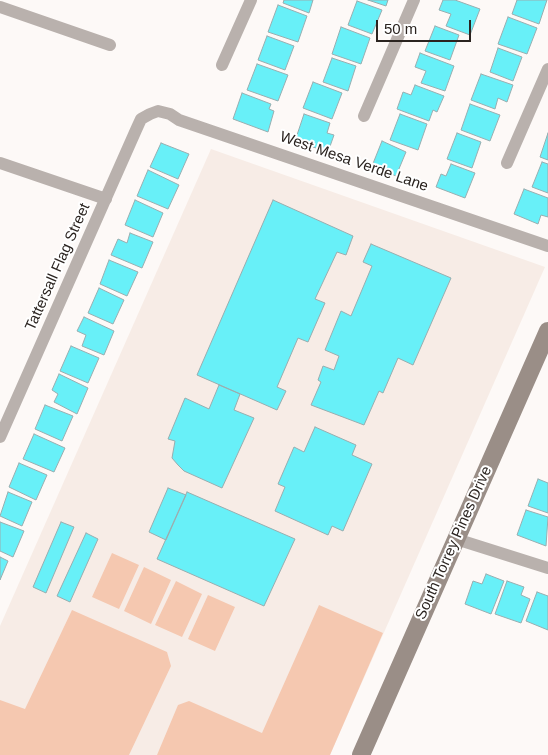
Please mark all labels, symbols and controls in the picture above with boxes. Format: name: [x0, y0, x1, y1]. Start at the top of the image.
scale bar: [378, 10, 473, 42]
text: 50 m: [384, 20, 417, 37]
street label: West Mesa Verde Lane: [277, 128, 431, 196]
street label: Tattersall Flag Street: [22, 201, 94, 333]
street label: South Torrey Pines Drive: [412, 464, 496, 622]

